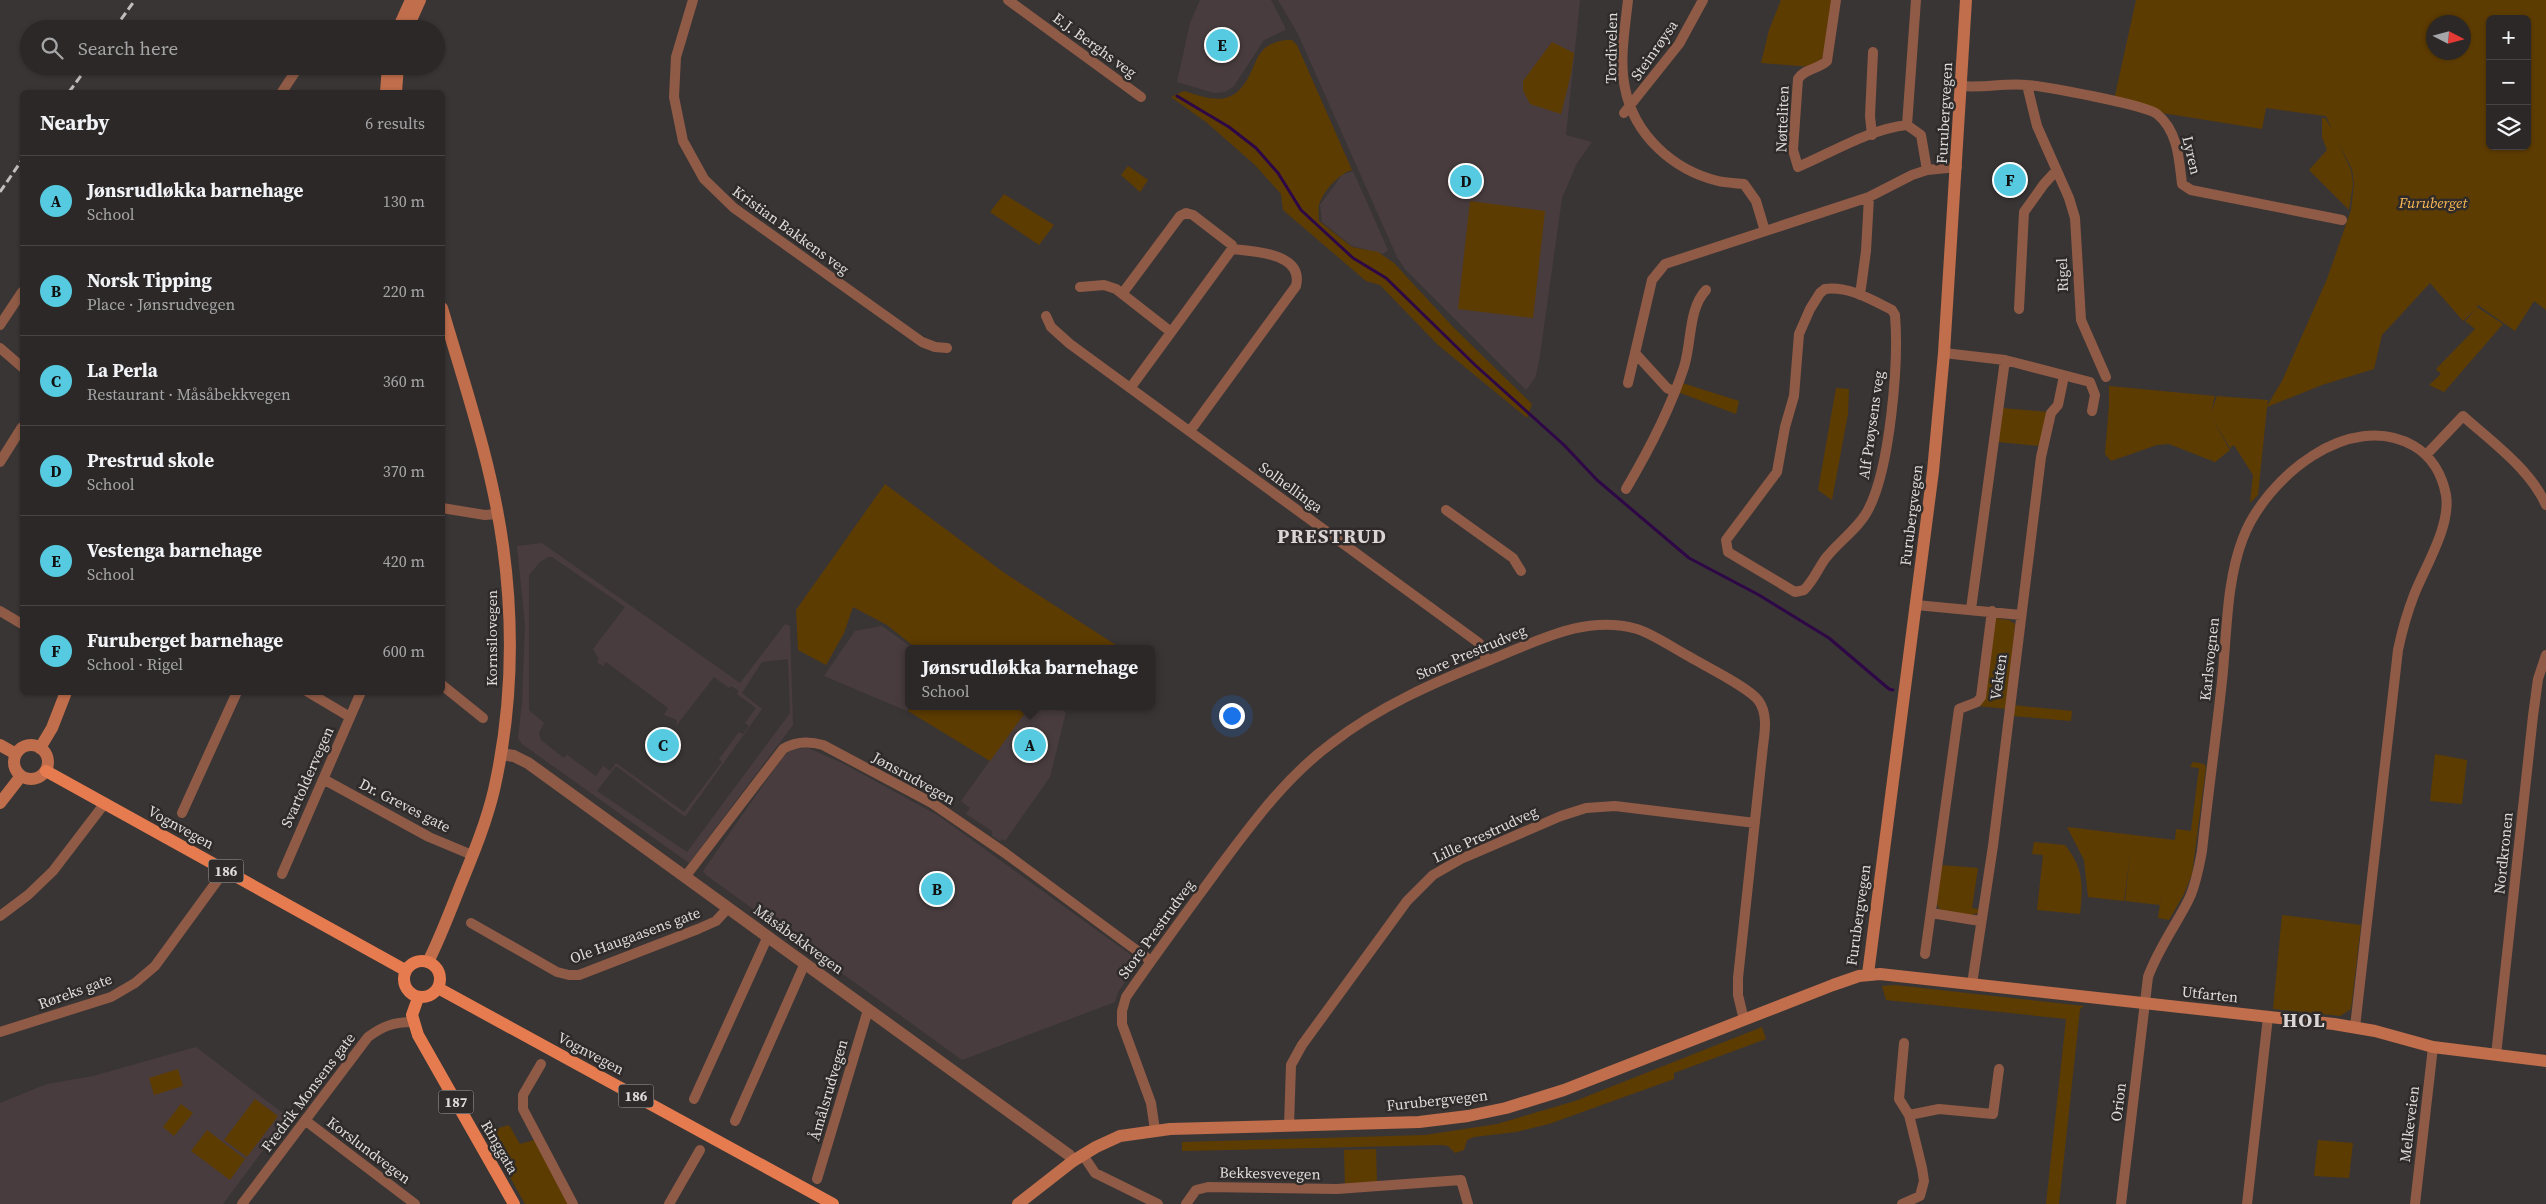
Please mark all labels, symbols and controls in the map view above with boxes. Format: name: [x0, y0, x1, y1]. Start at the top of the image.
street label: E.J. Berghs veg: [1049, 7, 1141, 83]
street label: Tordivelen: [1600, 12, 1622, 84]
street label: Steinrøysa: [1625, 15, 1683, 85]
north arrow: [2426, 15, 2471, 60]
map controls: [2486, 15, 2531, 150]
button: +: [2486, 15, 2531, 60]
search box: [20, 20, 445, 75]
pin: E: [1206, 26, 1238, 64]
icon: search: [38, 34, 66, 62]
text: Search here: [78, 35, 178, 61]
button: −: [2486, 60, 2531, 105]
street label: Furubergvegen: [1931, 62, 1957, 164]
street label: Nøtteliten: [1770, 85, 1794, 153]
button: layers: [2486, 105, 2531, 150]
text: Nearby: [40, 108, 110, 137]
text: 6 results: [365, 112, 425, 134]
street label: Lyren: [2177, 134, 2207, 176]
pin: F: [1994, 161, 2026, 199]
pin: D: [1450, 162, 1482, 200]
text: Jønsrudløkka barnehage: [87, 177, 303, 203]
street label: Kristian Bakkens veg: [728, 181, 854, 280]
text: A: [51, 190, 61, 212]
text: 130 m: [383, 190, 425, 212]
park label: Furuberget: [2398, 192, 2468, 213]
text: School: [87, 203, 135, 225]
street label: Rigel: [2051, 257, 2073, 292]
text: Norsk Tipping: [87, 267, 212, 293]
text: B: [51, 280, 61, 302]
text: 220 m: [383, 280, 425, 302]
text: Place · Jønsrudvegen: [87, 293, 235, 315]
text: La Perla: [87, 357, 158, 383]
street label: Alf Prøysens veg: [1853, 369, 1889, 481]
text: C: [51, 370, 61, 392]
text: 360 m: [383, 370, 425, 392]
text: Restaurant · Måsåbekkvegen: [87, 383, 291, 405]
text: Prestrud skole: [87, 447, 214, 473]
street label: Solhellinga: [1255, 457, 1328, 518]
text: D: [50, 460, 62, 482]
text: 370 m: [383, 460, 425, 482]
street label: Furubergvegen: [1894, 463, 1928, 567]
text: School: [87, 473, 135, 495]
district label: PRESTRUD: [1277, 522, 1387, 550]
text: Vestenga barnehage: [87, 537, 262, 563]
text: E: [51, 550, 61, 572]
text: 420 m: [383, 550, 425, 572]
text: School: [87, 563, 135, 585]
street label: Kornsilovegen: [481, 590, 502, 686]
street label: Karlsvognen: [2194, 616, 2224, 702]
street label: Store Prestrudveg: [1413, 619, 1530, 685]
text: Furuberget barnehage: [87, 627, 283, 653]
text: F: [51, 640, 61, 662]
text: 600 m: [383, 640, 425, 662]
popup: [905, 645, 1155, 710]
text: School · Rigel: [87, 653, 183, 675]
street label: Vekten: [1984, 653, 2012, 701]
text: Jønsrudløkka barnehage: [922, 654, 1138, 680]
text: School: [922, 680, 969, 702]
your location: [1219, 703, 1245, 729]
street label: Svartoldervegen: [275, 723, 339, 831]
pin: C: [647, 726, 679, 764]
pin: A: [1014, 726, 1046, 764]
street label: Jønsrudvegen: [868, 746, 959, 809]
street label: Dr. Greves gate: [356, 773, 455, 837]
street label: Vognvegen: [144, 800, 218, 854]
street label: Lille Prestrudveg: [1429, 800, 1541, 867]
street label: Nordkronen: [2488, 811, 2518, 895]
road number: 186: [208, 859, 244, 882]
street label: Furubergvegen: [1841, 863, 1875, 967]
pin: B: [921, 870, 953, 908]
street label: Store Prestrudveg: [1113, 875, 1199, 983]
street label: Måsåbekkvegen: [750, 899, 848, 979]
street label: Ole Haugaasens gate: [567, 901, 704, 968]
street label: Røreks gate: [35, 968, 115, 1014]
street label: Utfarten: [2181, 981, 2239, 1007]
district label: HOL: [2282, 1006, 2326, 1034]
street label: Vognvegen: [554, 1027, 628, 1079]
street label: Fredrik Monsens gate: [256, 1028, 360, 1156]
street label: Åmålsrudvegen: [803, 1037, 853, 1143]
street label: Orion: [2105, 1081, 2131, 1123]
road number: 186: [618, 1084, 654, 1108]
street label: Furubergvegen: [1385, 1084, 1489, 1116]
street label: Melkeveien: [2394, 1085, 2424, 1163]
road number: 187: [438, 1090, 474, 1114]
street label: Korslundvegen: [323, 1111, 415, 1189]
street label: Ringgata: [476, 1116, 524, 1178]
street label: Bekkesvevegen: [1219, 1162, 1321, 1184]

